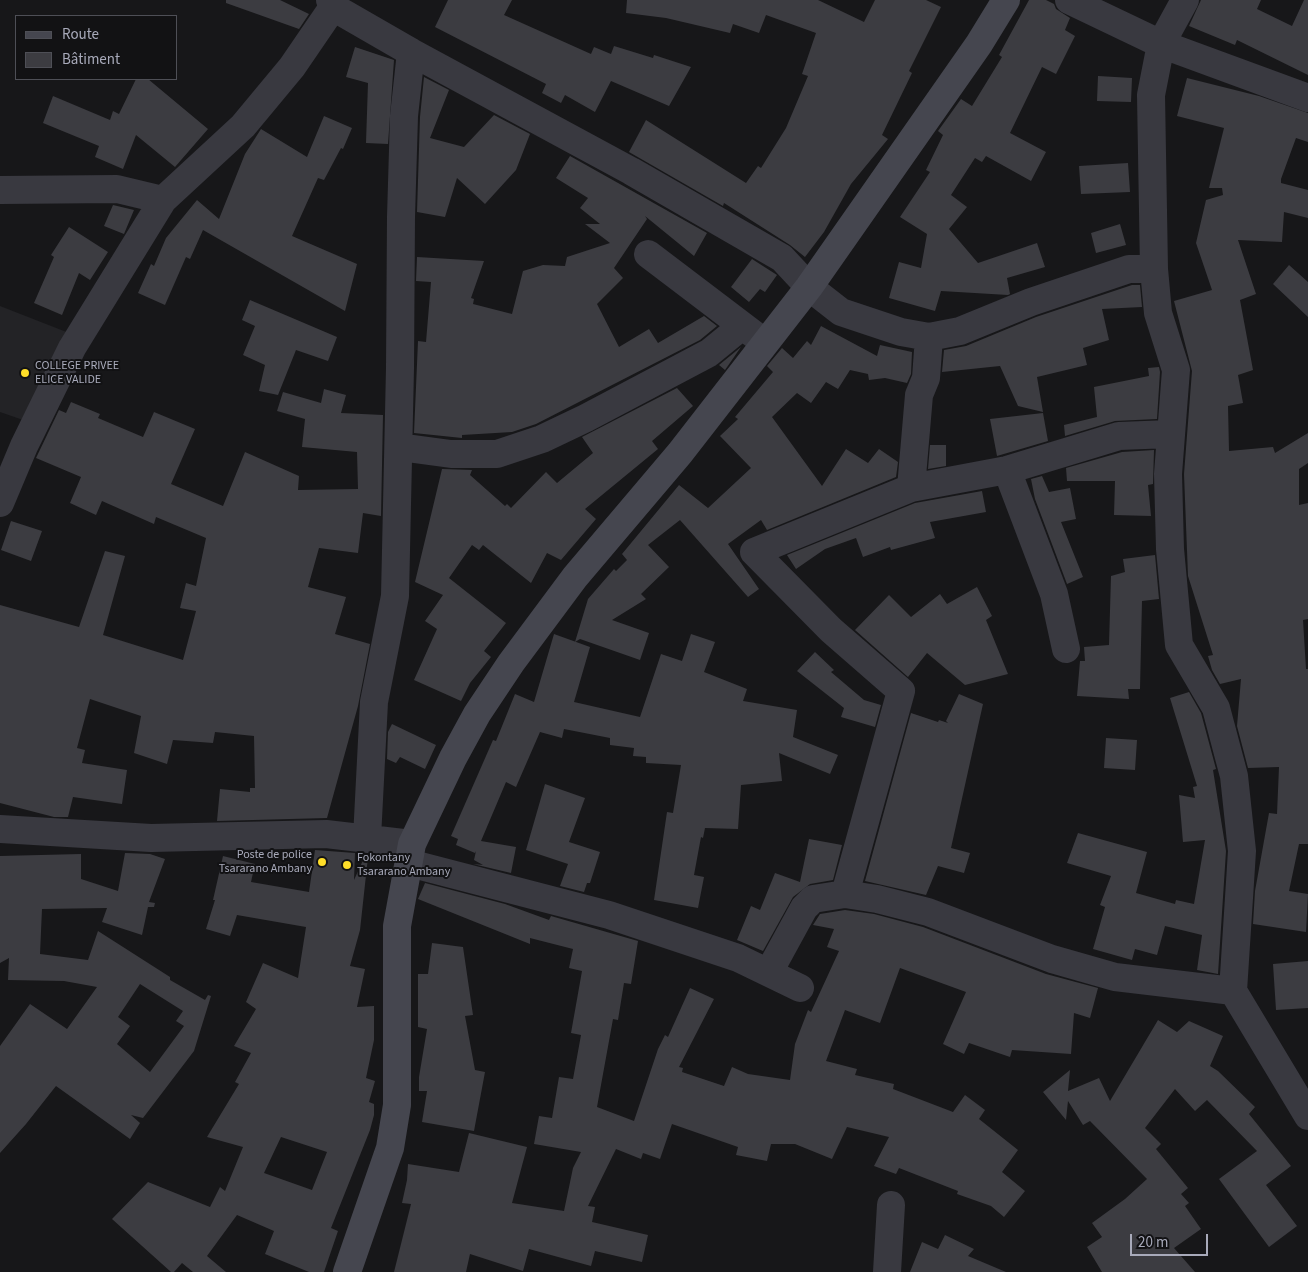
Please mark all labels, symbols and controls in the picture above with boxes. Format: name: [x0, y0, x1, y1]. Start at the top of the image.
legend: [15, 15, 178, 80]
text: Route: [62, 24, 99, 45]
text: Bâtiment: [62, 49, 120, 70]
place label: COLLEGE PRIVEE ELICE VALIDE: [35, 359, 119, 387]
marker: COLLEGE PRIVEE ELICE VALIDE: [19, 367, 31, 379]
place label: Poste de police Tsararano Ambany: [219, 848, 312, 876]
place label: Fokontany Tsararano Ambany: [357, 851, 450, 879]
marker: Poste de police Tsararano Ambany: [316, 856, 328, 868]
marker: Fokontany Tsararano Ambany: [341, 859, 353, 871]
scale bar: [1133, 1224, 1210, 1256]
text: 20 m: [1138, 1232, 1168, 1253]

